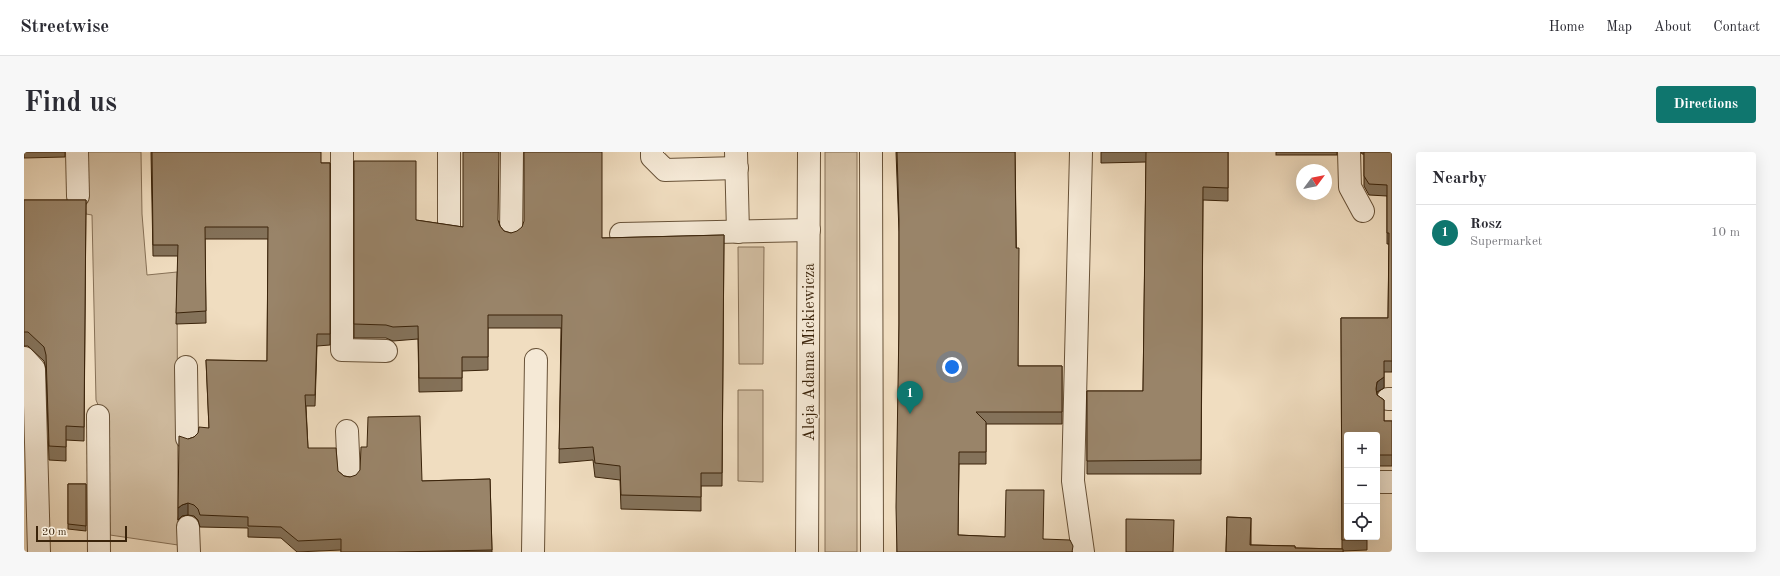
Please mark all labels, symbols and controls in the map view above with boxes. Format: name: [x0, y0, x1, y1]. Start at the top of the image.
text: Streetwise: [20, 18, 109, 37]
text: Home: [1549, 20, 1584, 34]
text: Map: [1606, 20, 1632, 34]
text: About: [1654, 20, 1691, 34]
text: Contact: [1713, 20, 1760, 34]
button: Directions: [1656, 86, 1756, 123]
text: Find us: [24, 90, 117, 118]
north arrow: [1296, 164, 1332, 200]
text: Nearby: [1432, 170, 1487, 187]
text: Rosz: [1470, 217, 1502, 232]
text: 1: [1441, 226, 1449, 239]
text: 10 m: [1711, 226, 1740, 239]
text: Supermarket: [1470, 235, 1542, 248]
street label: Aleja Adama Mickiewicza: [802, 263, 818, 441]
your location: [942, 357, 962, 377]
pin: 1: [897, 381, 923, 414]
map controls: [1344, 432, 1380, 540]
button: +: [1344, 432, 1380, 468]
button: −: [1344, 468, 1380, 504]
button: locate: [1344, 504, 1380, 540]
scale bar: [36, 524, 127, 543]
text: 20 m: [42, 527, 67, 538]

